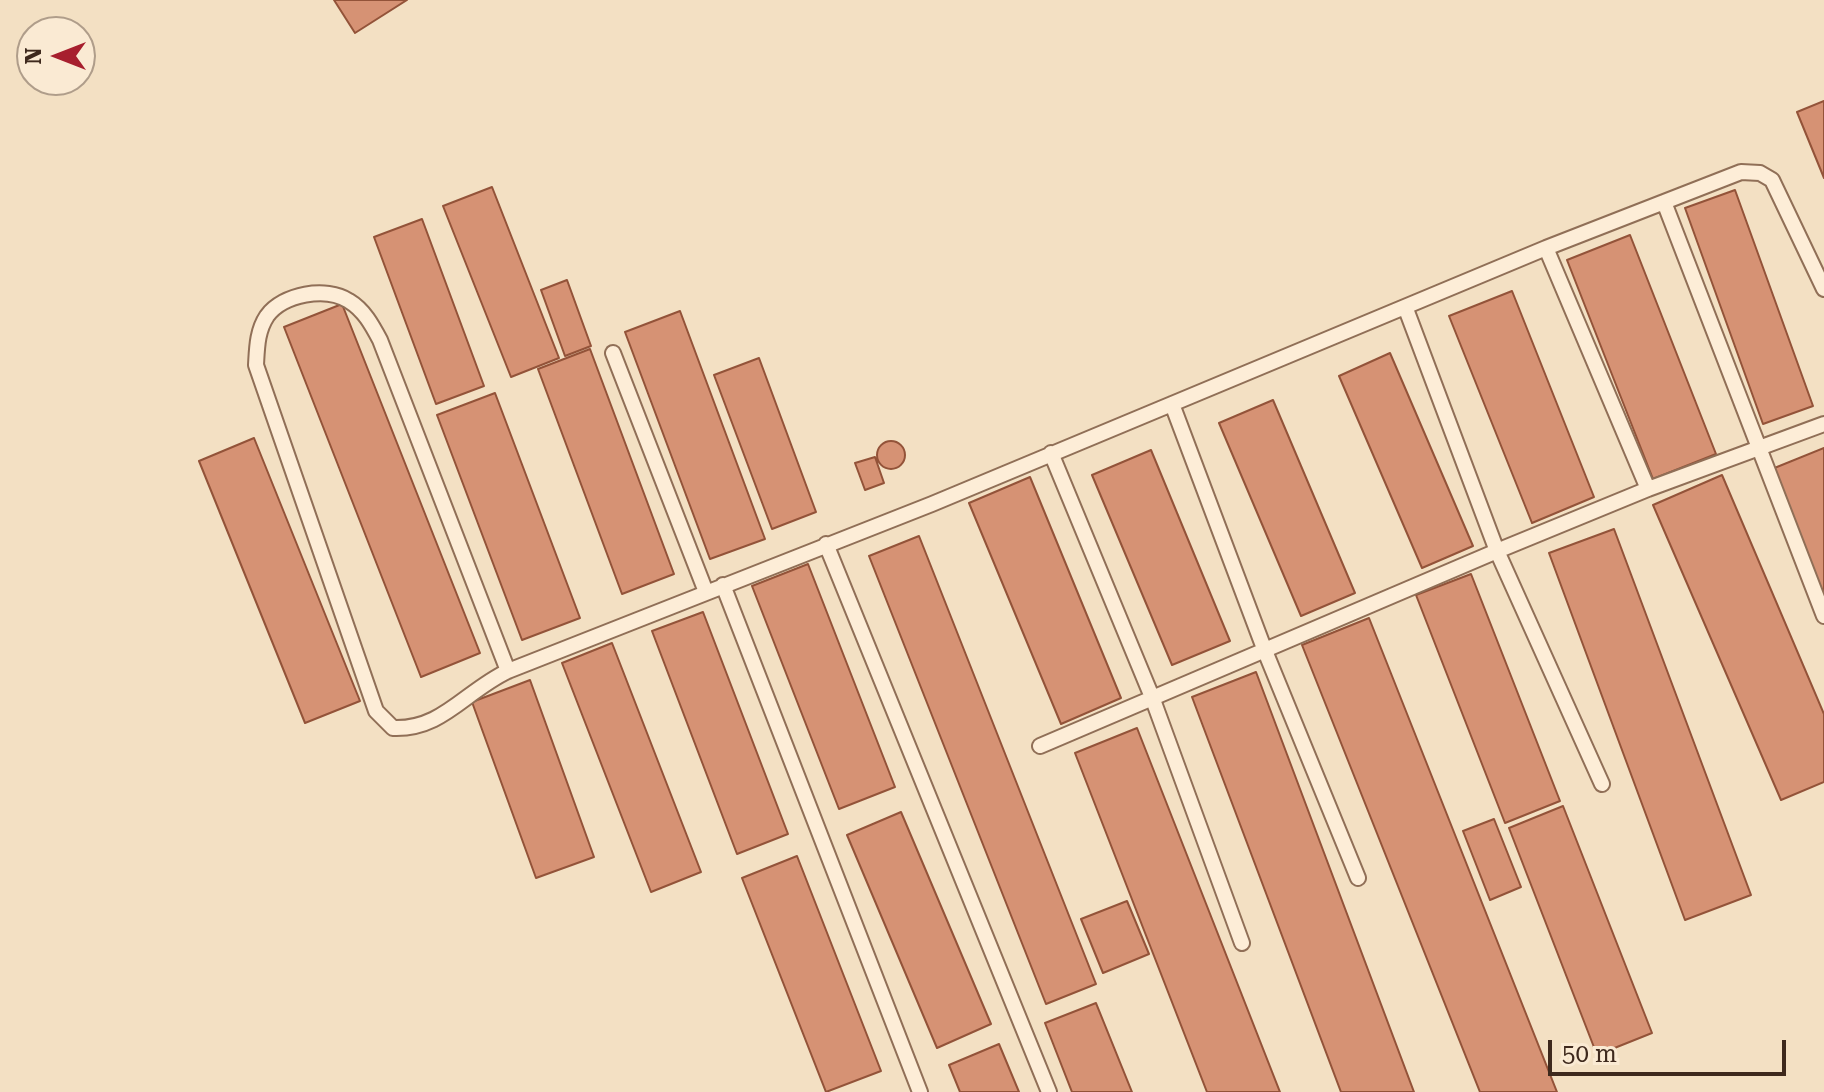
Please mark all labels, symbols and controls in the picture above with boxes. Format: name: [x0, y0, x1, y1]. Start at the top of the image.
north arrow: [16, 16, 96, 96]
text: N: [21, 48, 46, 64]
scale bar: [1552, 1024, 1790, 1074]
text: 50 m: [1562, 1040, 1617, 1068]

